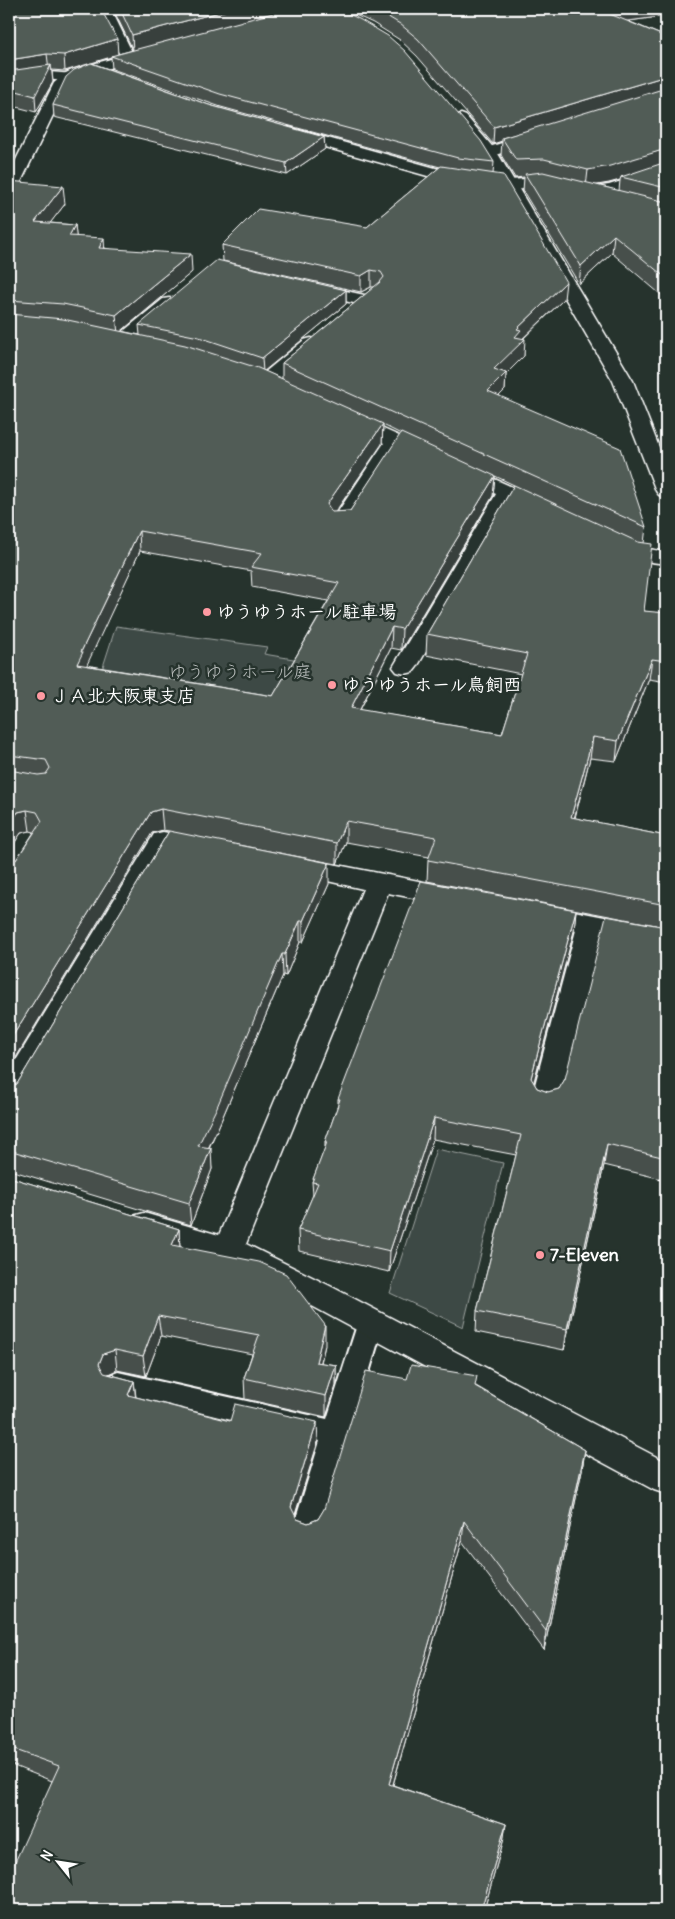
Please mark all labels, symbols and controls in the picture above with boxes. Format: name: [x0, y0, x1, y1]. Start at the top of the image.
place label: ゆうゆうホール駐車場: [217, 600, 396, 623]
marker: ゆうゆうホール駐車場: [201, 606, 213, 618]
park label: ゆうゆうホール庭: [169, 660, 311, 683]
place label: ゆうゆうホール鳥飼西: [342, 673, 521, 696]
marker: ゆうゆうホール鳥飼西: [326, 679, 338, 691]
place label: ＪＡ北大阪東支店: [51, 684, 195, 707]
marker: ＪＡ北大阪東支店: [35, 690, 47, 702]
place label: 7-Eleven: [550, 1243, 620, 1266]
marker: 7-Eleven: [534, 1249, 546, 1261]
north arrow: [32, 1836, 82, 1886]
text: N: [37, 1847, 57, 1864]

